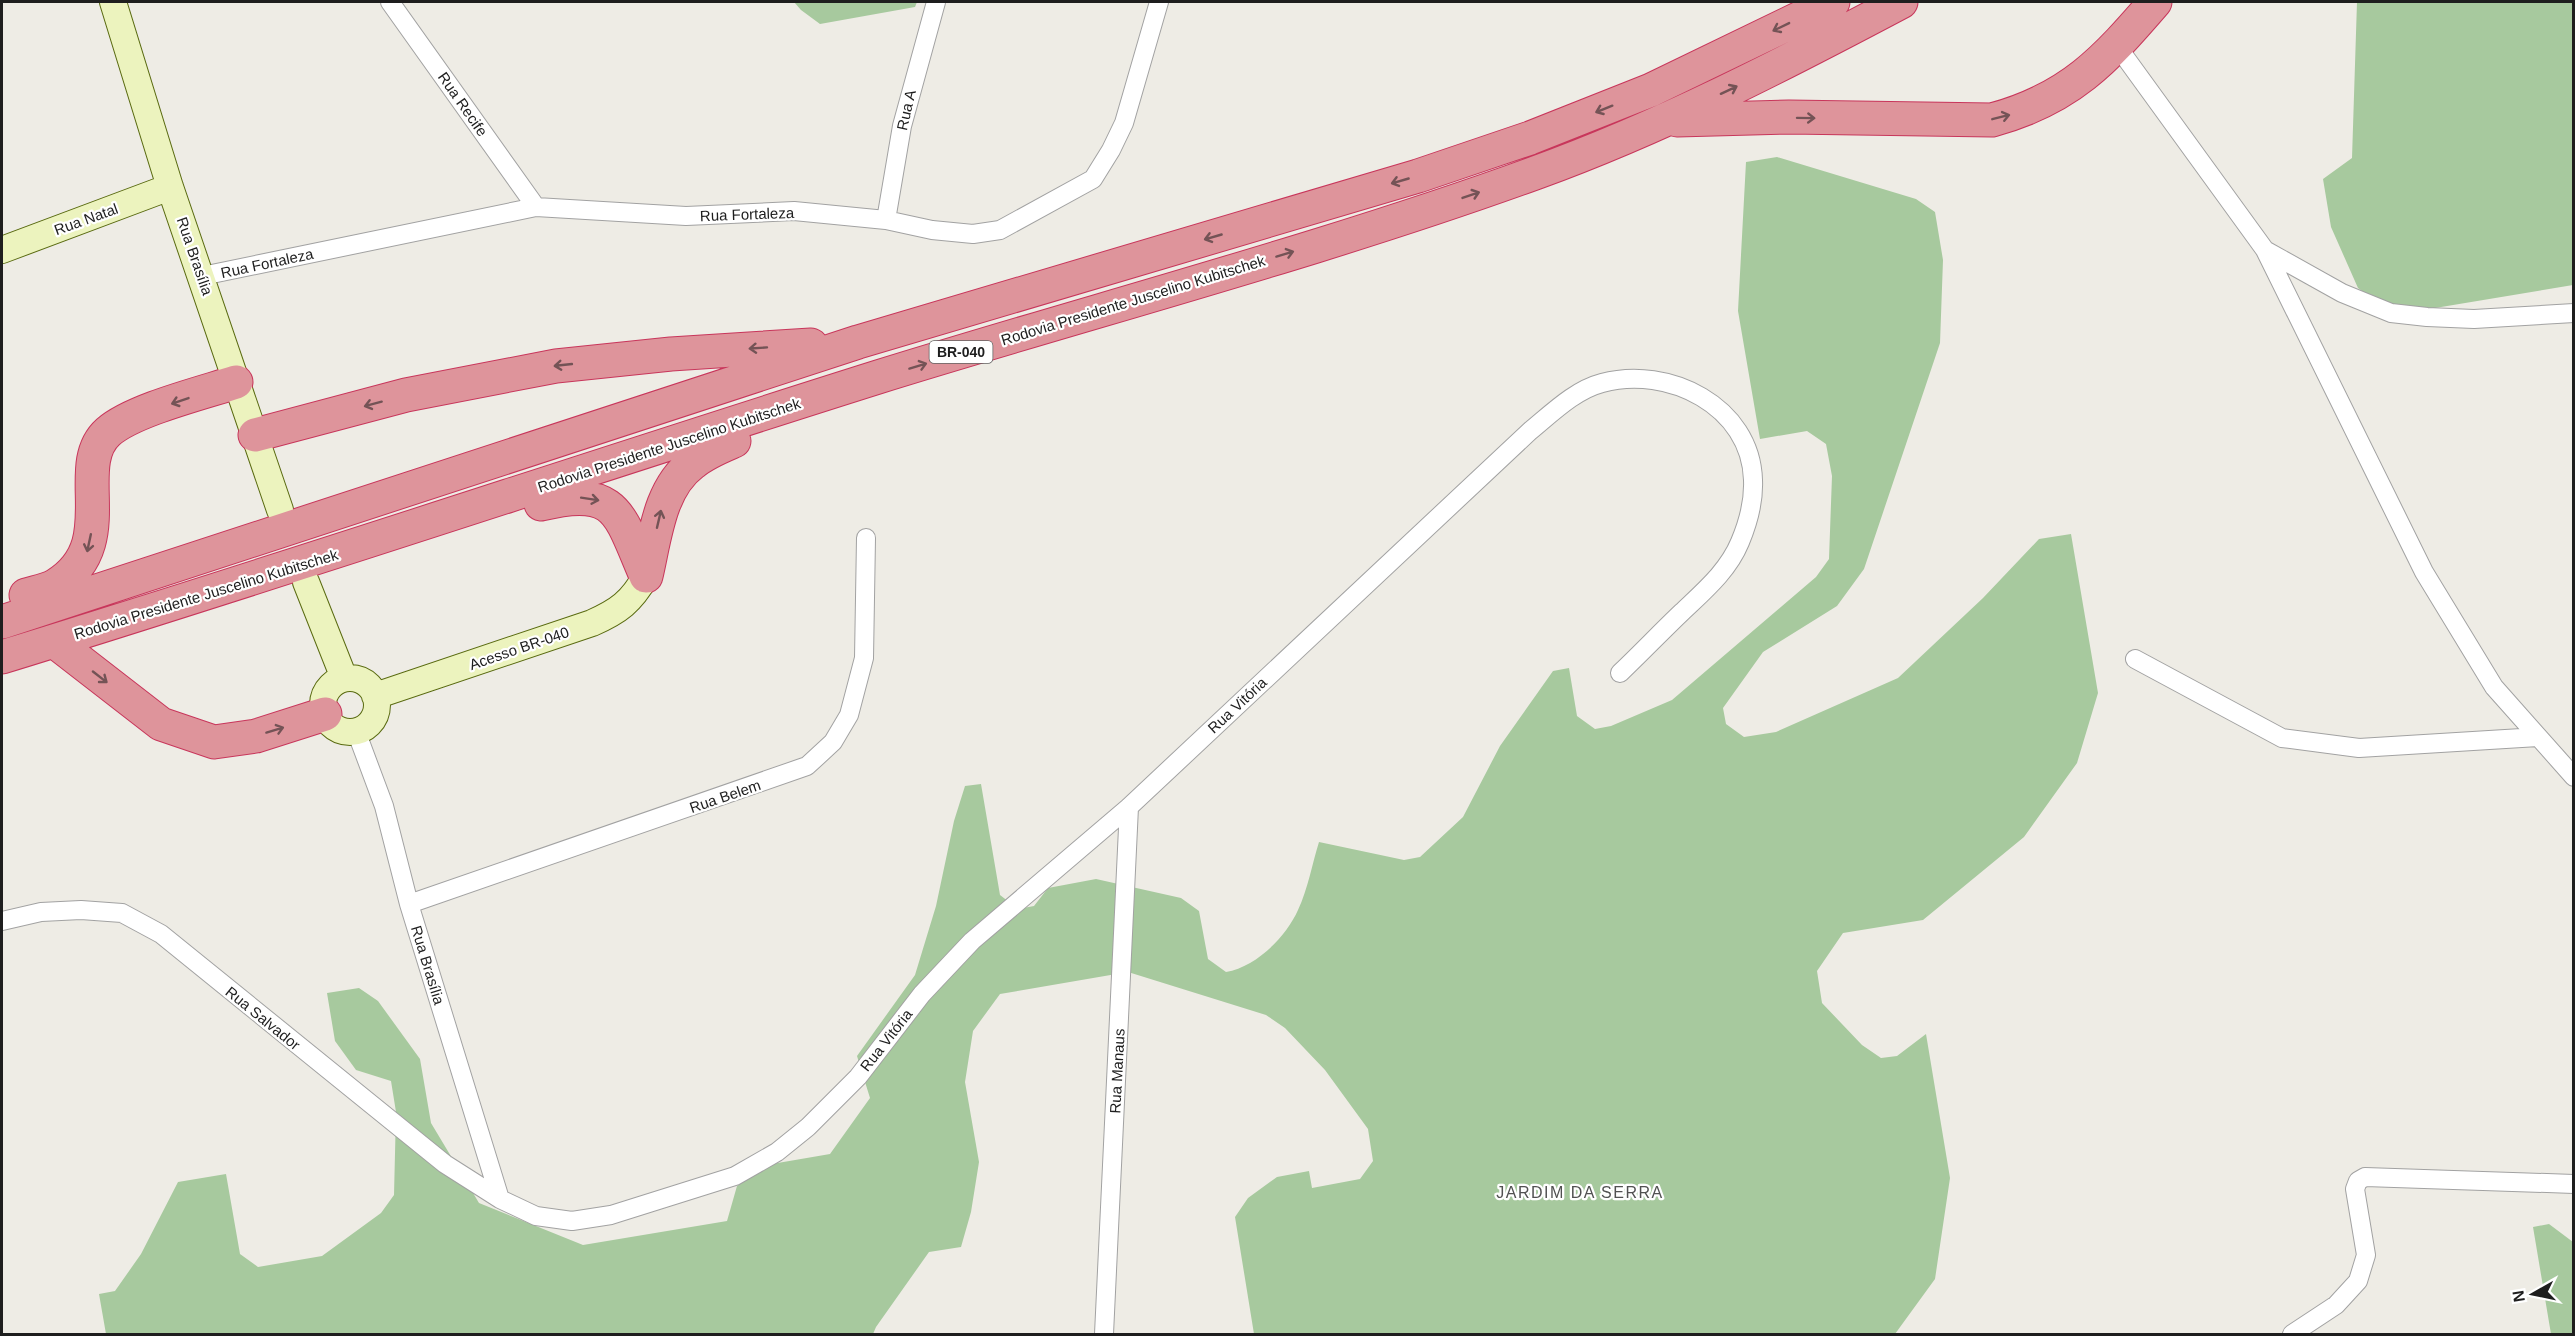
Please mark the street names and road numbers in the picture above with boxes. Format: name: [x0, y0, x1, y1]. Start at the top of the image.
street label: Rua Recife: [435, 69, 491, 139]
street label: Rua A: [893, 88, 919, 132]
street label: Rua Natal: [52, 200, 120, 238]
street label: Rua Fortaleza: [700, 204, 795, 224]
street label: Rua Brasília: [174, 215, 217, 298]
street label: Rua Fortaleza: [219, 245, 315, 281]
street label: Rodovia Presidente Juscelino Kubitschek: [999, 252, 1268, 348]
road number: BR-040: [930, 341, 992, 363]
street label: Rodovia Presidente Juscelino Kubitschek: [536, 394, 803, 496]
street label: Rodovia Presidente Juscelino Kubitschek: [72, 546, 341, 642]
street label: Acesso BR-040: [467, 623, 571, 673]
street label: Rua Vitória: [1204, 673, 1270, 736]
street label: Rua Belem: [687, 776, 763, 816]
street label: Rua Brasília: [408, 923, 448, 1007]
street label: Rua Salvador: [222, 983, 304, 1053]
street label: Rua Vitória: [857, 1005, 916, 1074]
street label: Rua Manaus: [1106, 1028, 1128, 1114]

